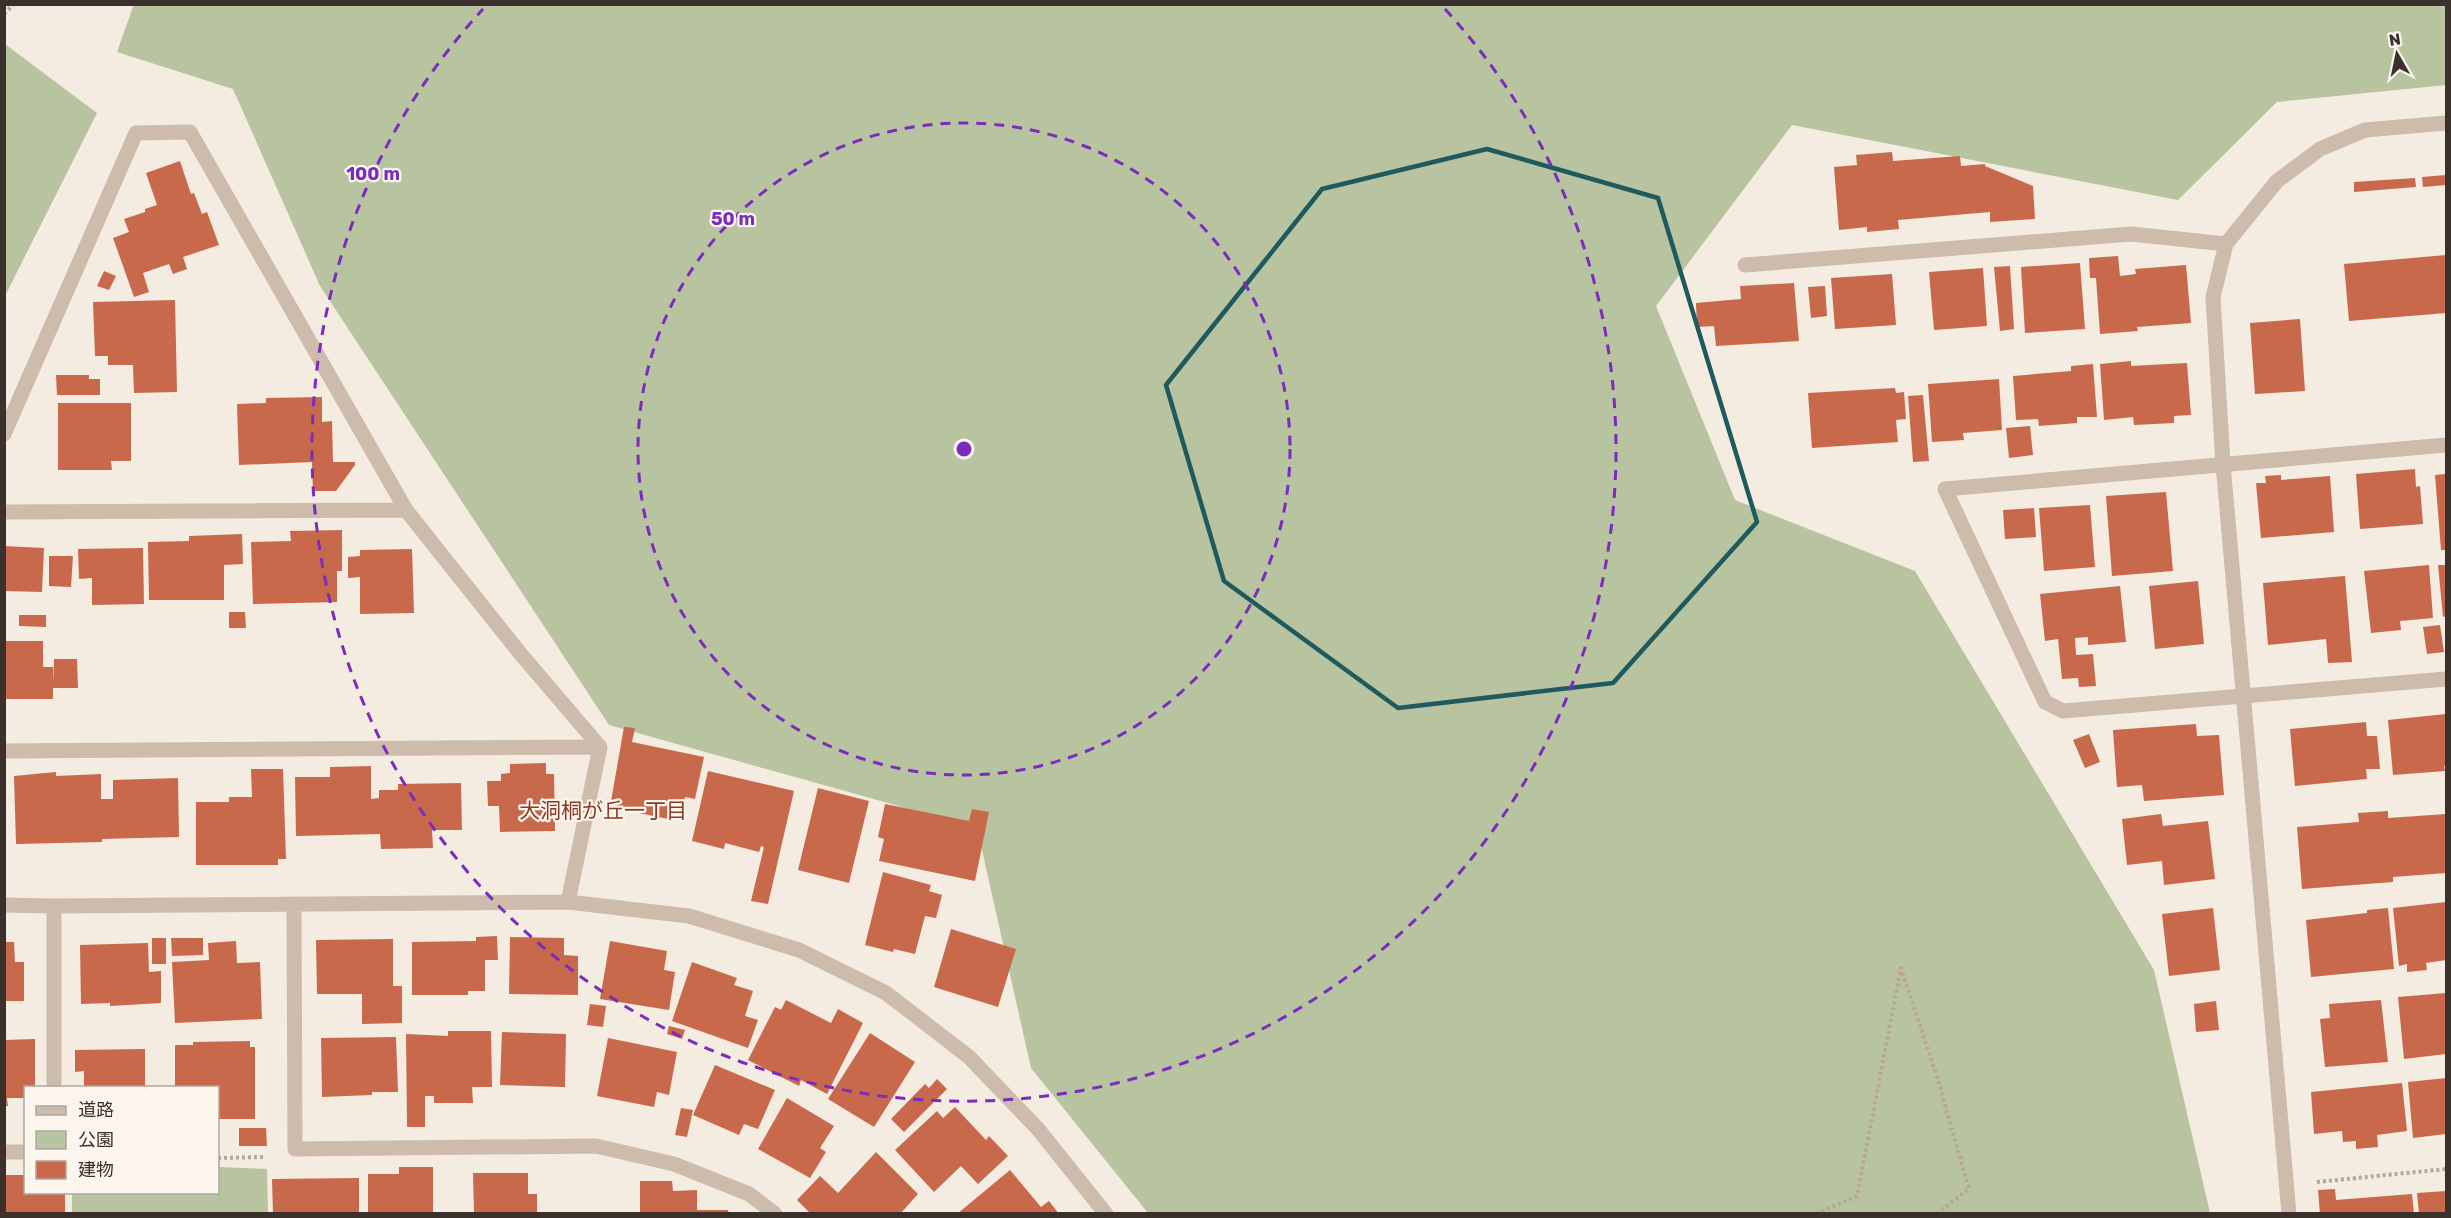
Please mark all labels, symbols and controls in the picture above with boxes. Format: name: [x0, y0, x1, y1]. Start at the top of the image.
north arrow: [2367, 24, 2427, 84]
text: N: [2388, 29, 2402, 50]
text: 100 m: [346, 163, 400, 185]
text: 50 m: [711, 208, 755, 230]
centre of rings: [954, 439, 974, 459]
district label: 大洞桐が丘一丁目: [519, 798, 687, 823]
legend: [24, 1086, 219, 1194]
text: 道路: [78, 1099, 114, 1121]
text: 公園: [78, 1129, 114, 1151]
text: 建物: [78, 1159, 114, 1181]

